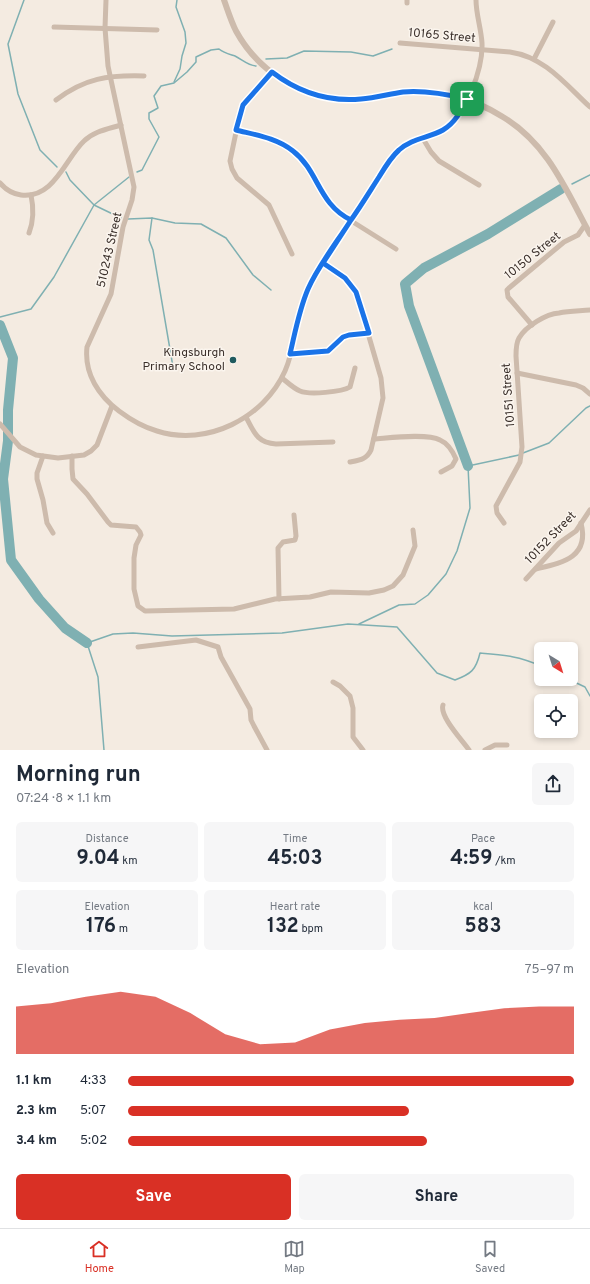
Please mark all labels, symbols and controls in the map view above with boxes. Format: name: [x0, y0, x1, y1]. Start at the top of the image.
street label: 10165 Street: [408, 25, 476, 47]
pin: [450, 82, 484, 116]
icon: arrive: [456, 88, 478, 110]
street label: 510243 Street: [94, 210, 126, 290]
street label: 10150 Street: [502, 228, 564, 284]
place label: Kingsburgh Primary School: [143, 345, 225, 375]
marker: Kingsburgh Primary School: [228, 355, 238, 365]
street label: 10151 Street: [499, 362, 519, 428]
street label: 10152 Street: [522, 508, 580, 568]
north arrow: [534, 642, 578, 686]
map controls: [534, 642, 578, 738]
button: locate: [534, 694, 578, 738]
text: Morning run: [16, 762, 141, 789]
button: share: [532, 763, 574, 805]
text: 07:24 · 8 × 1.1 km: [16, 791, 111, 807]
text: Distance: [85, 832, 129, 846]
text: Time: [283, 832, 307, 846]
text: Pace: [471, 832, 495, 846]
text: 9.04: [77, 846, 120, 872]
text: 45:03: [267, 846, 323, 872]
text: 4:59: [450, 846, 493, 872]
text: km: [120, 854, 137, 868]
text: /km: [493, 854, 516, 868]
text: Elevation: [84, 900, 130, 914]
text: Heart rate: [270, 900, 320, 914]
text: kcal: [473, 900, 493, 914]
text: 176: [86, 914, 116, 940]
text: 132: [267, 914, 299, 940]
text: 583: [465, 914, 501, 940]
text: m: [116, 922, 128, 936]
text: bpm: [299, 922, 323, 936]
text: Elevation: [16, 962, 69, 978]
text: 75–97 m: [525, 962, 574, 978]
text: 1.1 km: [16, 1073, 52, 1089]
text: 4:33: [80, 1073, 107, 1089]
text: 2.3 km: [16, 1103, 57, 1119]
text: 5:07: [80, 1103, 106, 1119]
text: 3.4 km: [16, 1133, 57, 1149]
text: 5:02: [80, 1133, 107, 1149]
button: Save: [16, 1174, 291, 1220]
button: Share: [299, 1174, 574, 1220]
tab: Home: [85, 1238, 114, 1276]
tab: Map: [283, 1238, 305, 1276]
tab: Saved: [475, 1238, 505, 1276]

